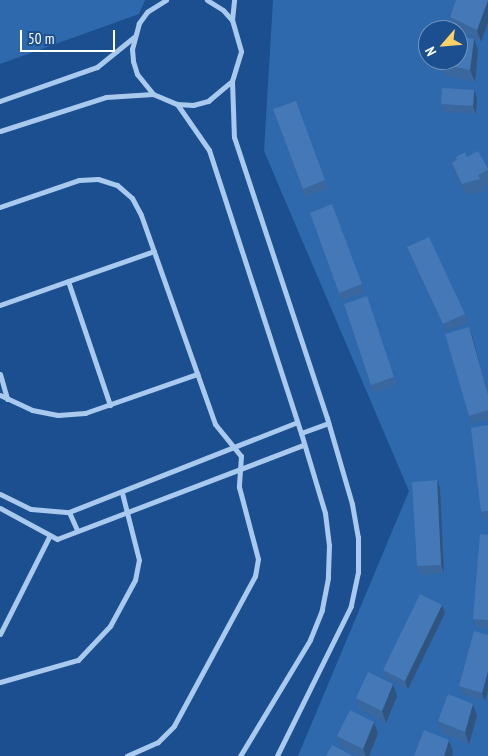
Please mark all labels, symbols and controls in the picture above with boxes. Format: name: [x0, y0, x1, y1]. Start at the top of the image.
scale bar: [22, 20, 118, 52]
north arrow: [418, 20, 468, 70]
text: 50 m: [28, 29, 54, 48]
text: N: [421, 44, 440, 59]

